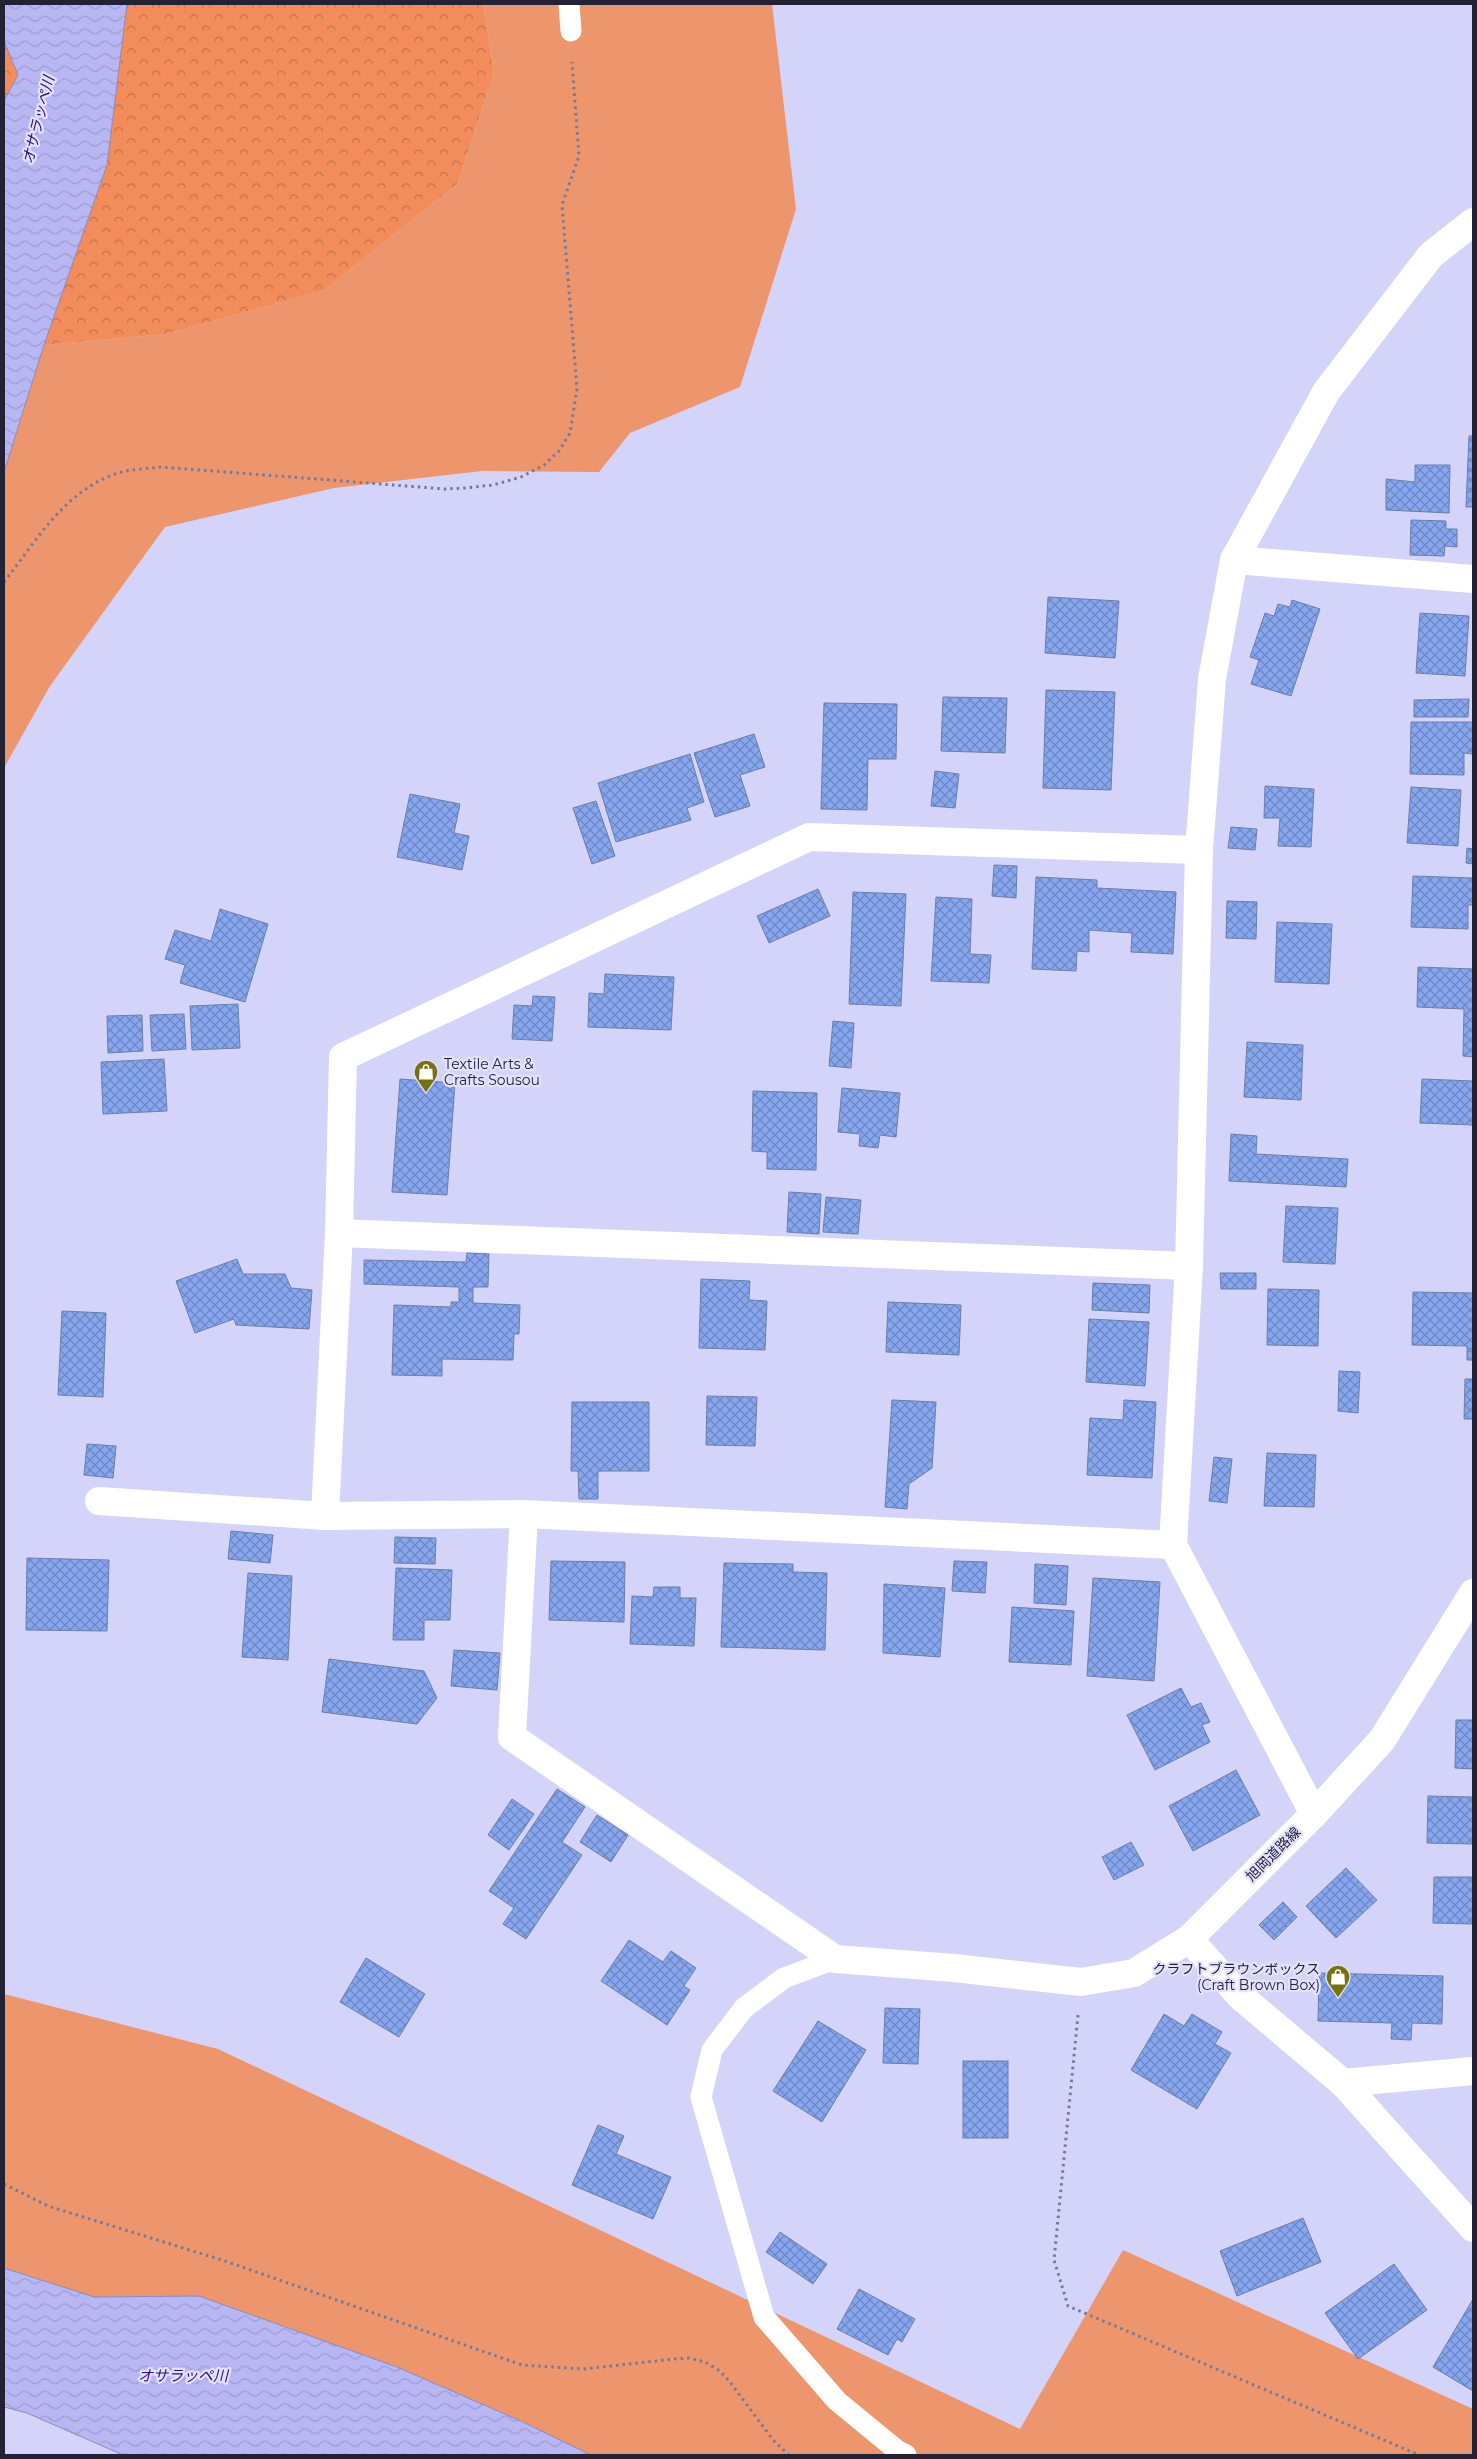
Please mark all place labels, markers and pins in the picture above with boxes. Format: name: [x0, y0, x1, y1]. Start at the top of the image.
place label: Textile Arts & Crafts Sousou: [444, 1055, 540, 1089]
shop icon: Textile Arts & Crafts Sousou: [413, 1059, 439, 1093]
place label: クラフトブラウンボックス (Craft Brown Box): [1152, 1960, 1320, 1994]
shop icon: クラフトブラウンボックス (Craft Brown Box): [1325, 1964, 1351, 1998]

